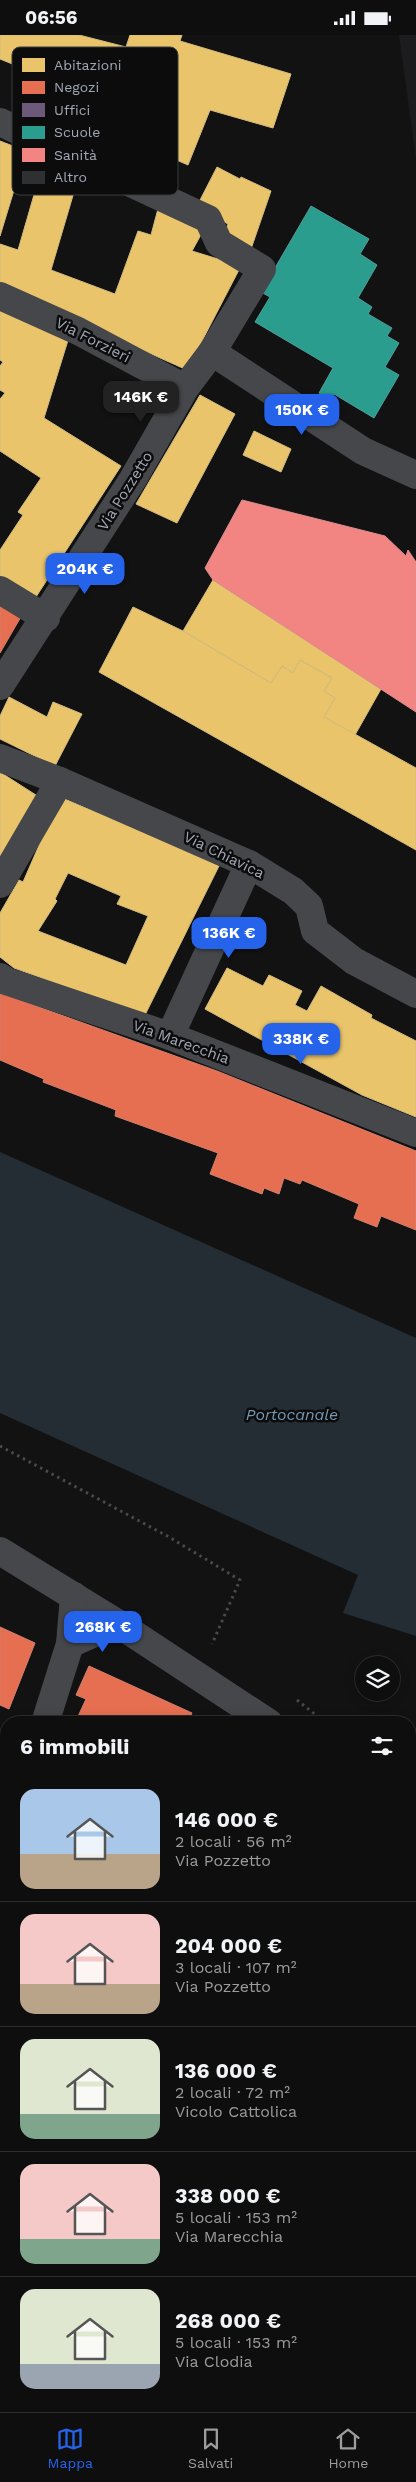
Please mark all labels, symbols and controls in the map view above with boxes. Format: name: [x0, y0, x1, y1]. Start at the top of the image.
text: 06:56: [25, 6, 77, 29]
legend: [12, 47, 178, 195]
text: Abitazioni: [54, 57, 122, 73]
text: Negozi: [54, 79, 99, 95]
text: Uffici: [54, 102, 90, 118]
text: Scuole: [54, 124, 100, 140]
text: Sanità: [54, 147, 97, 163]
text: Altro: [54, 169, 87, 185]
street label: Via Forzieri: [53, 314, 133, 366]
pin: 146K €: [100, 381, 182, 423]
text: 146K €: [114, 387, 168, 406]
pin: 150K €: [261, 393, 343, 436]
text: 150K €: [275, 400, 329, 419]
street label: Via Pozzetto: [94, 448, 156, 534]
pin: 204K €: [44, 553, 126, 595]
text: 204K €: [57, 559, 114, 578]
street label: Via Chiavica: [181, 828, 268, 882]
pin: 136K €: [188, 917, 270, 959]
text: 136K €: [202, 923, 256, 942]
street label: Via Marecchia: [130, 1016, 232, 1068]
pin: 338K €: [260, 1023, 342, 1065]
text: 338K €: [273, 1029, 329, 1048]
water label: Portocanale: [246, 1405, 338, 1424]
pin: 268K €: [62, 1611, 144, 1653]
text: 268K €: [75, 1617, 131, 1636]
map controls: [355, 1656, 400, 1701]
button: layers: [355, 1656, 400, 1701]
icon: filters: [368, 1732, 396, 1760]
text: 6 immobili: [20, 1734, 129, 1759]
text: 146 000 €: [175, 1807, 278, 1832]
icon: home: [60, 1809, 120, 1869]
text: 2 locali · 56 m²: [175, 1832, 292, 1851]
text: Via Pozzetto: [175, 1851, 271, 1870]
text: 204 000 €: [175, 1933, 282, 1958]
icon: home: [60, 1934, 120, 1994]
text: 3 locali · 107 m²: [175, 1958, 297, 1977]
text: Via Pozzetto: [175, 1977, 271, 1996]
text: 136 000 €: [175, 2058, 277, 2083]
icon: home: [60, 2059, 120, 2119]
text: 2 locali · 72 m²: [175, 2083, 290, 2102]
text: Vicolo Cattolica: [175, 2102, 297, 2121]
text: 338 000 €: [175, 2183, 280, 2208]
icon: home: [60, 2184, 120, 2244]
text: 5 locali · 153 m²: [175, 2208, 297, 2227]
text: Via Marecchia: [175, 2227, 283, 2246]
text: 268 000 €: [175, 2308, 281, 2333]
icon: home: [60, 2309, 120, 2369]
text: 5 locali · 153 m²: [175, 2333, 297, 2352]
text: Via Clodia: [175, 2352, 253, 2371]
tab: Mappa: [48, 2425, 93, 2471]
tab: Salvati: [188, 2425, 233, 2471]
tab: Home: [328, 2425, 368, 2471]

